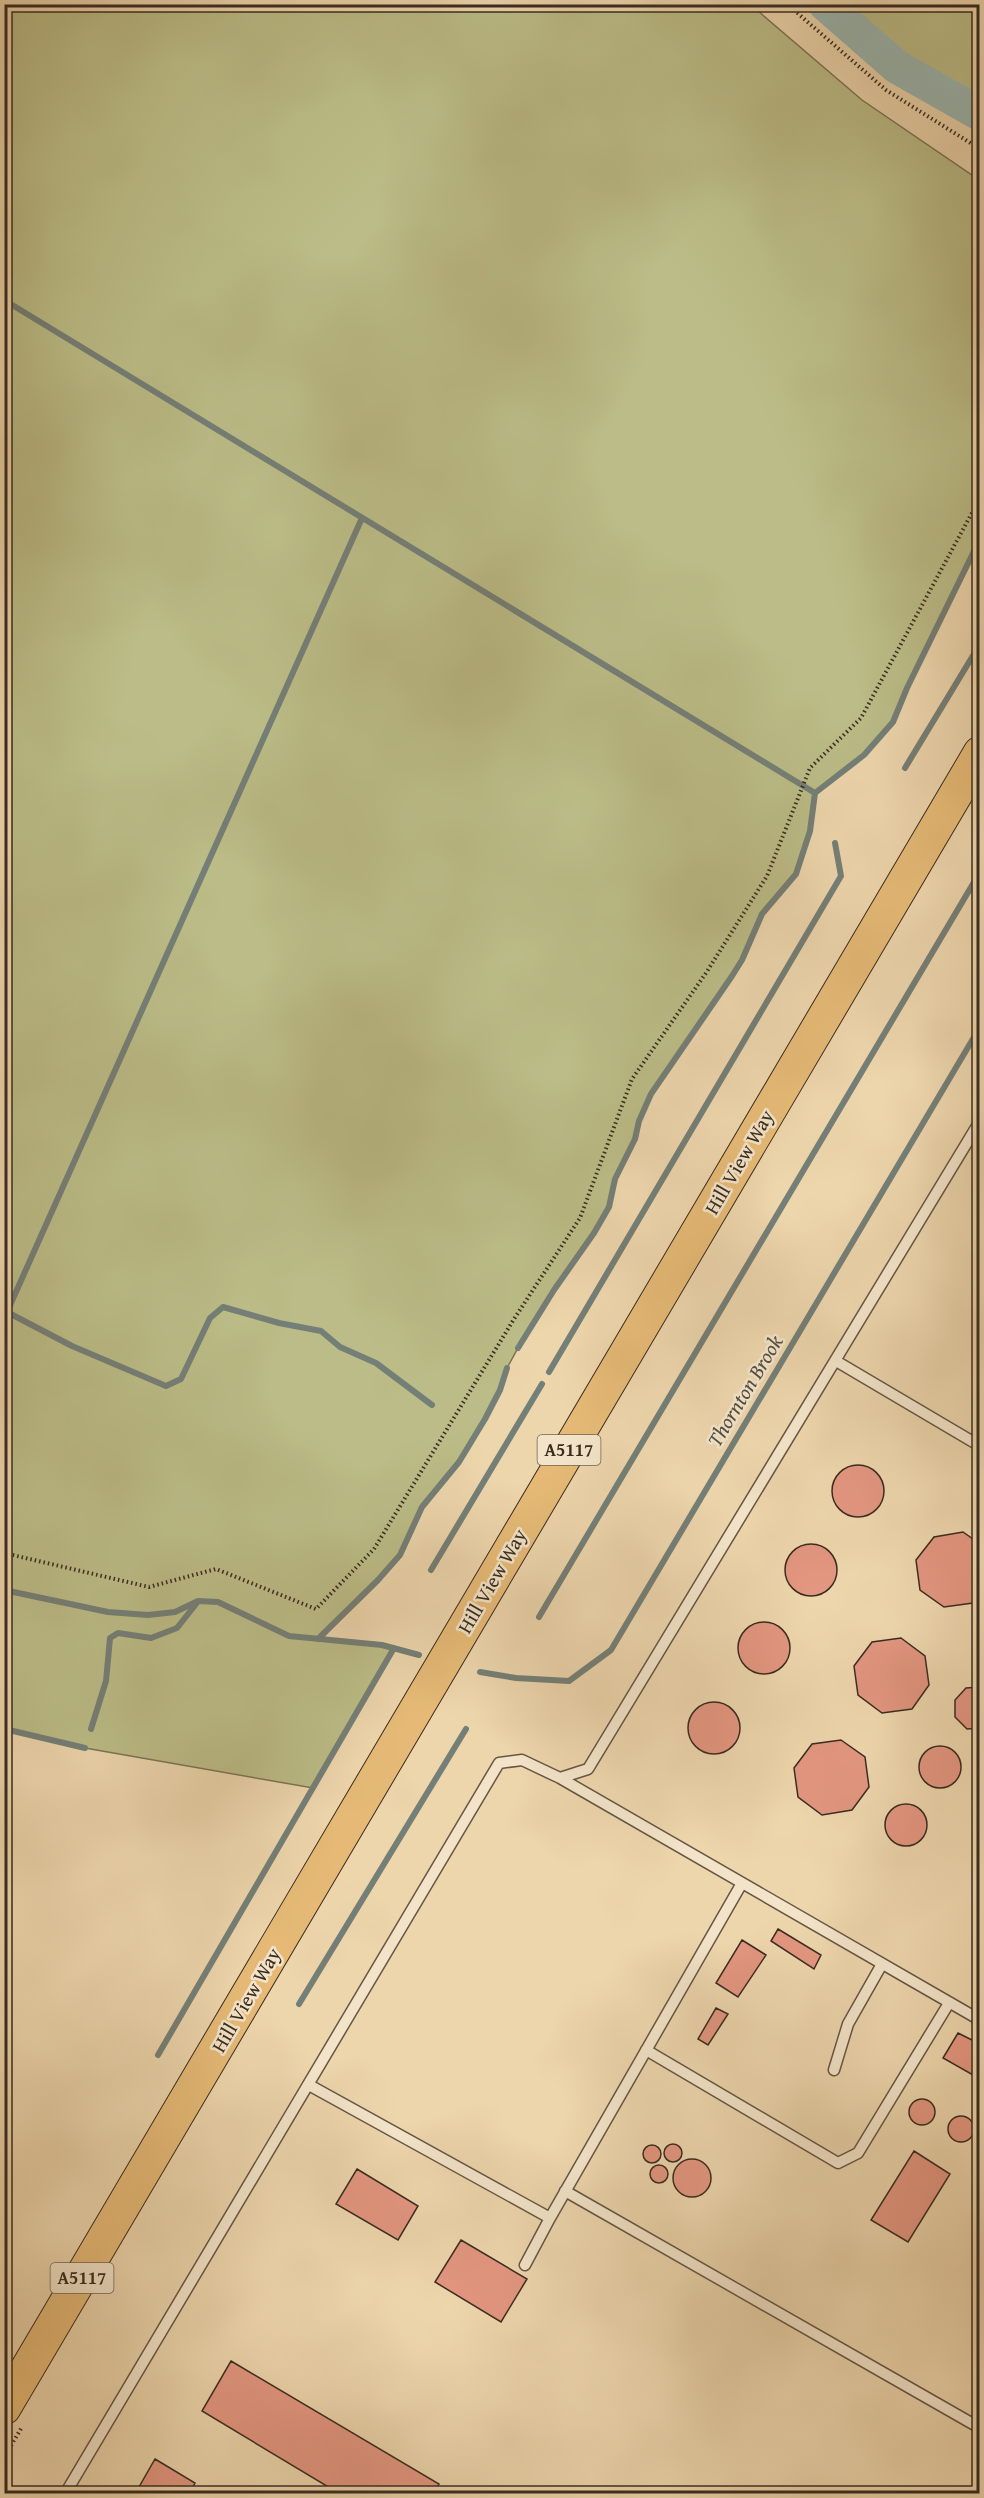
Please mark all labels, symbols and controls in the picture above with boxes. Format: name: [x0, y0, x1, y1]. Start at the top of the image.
street label: Hill View Way: [697, 1104, 780, 1220]
water label: Thornton Brook: [699, 1329, 790, 1453]
road number: A5117: [538, 1435, 600, 1465]
street label: Hill View Way: [450, 1523, 533, 1639]
street label: Hill View Way: [204, 1942, 287, 2058]
road number: A5117: [50, 2263, 113, 2293]

